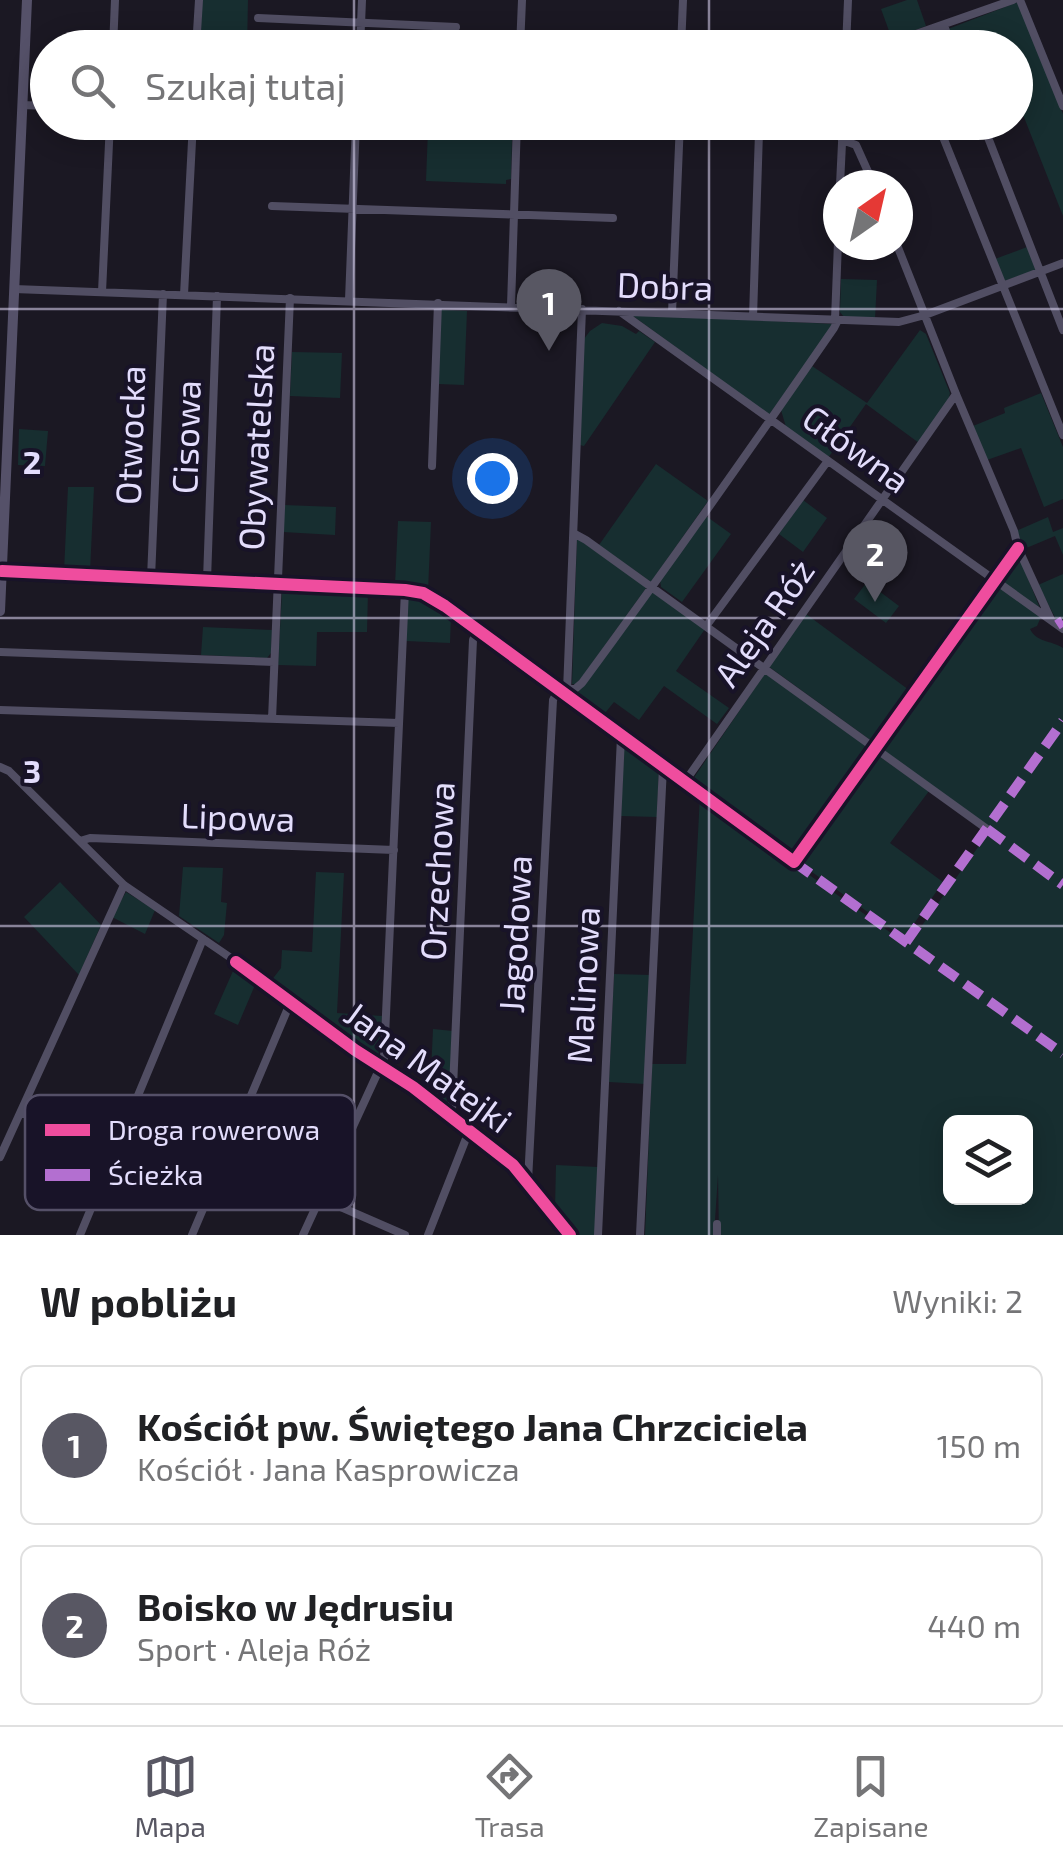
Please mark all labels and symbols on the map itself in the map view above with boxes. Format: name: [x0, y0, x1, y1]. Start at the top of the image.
north arrow: [823, 170, 913, 260]
street label: Dobra: [616, 262, 714, 308]
pin: 1: [516, 268, 582, 351]
street label: Obywatelska: [229, 343, 281, 551]
street label: Otwocka: [106, 365, 152, 505]
street label: Cisowa: [162, 379, 208, 495]
street label: Główna: [795, 395, 919, 501]
text: 2: [23, 442, 41, 480]
your location: [467, 453, 518, 504]
pin: 2: [842, 520, 908, 602]
street label: Aleja Róż: [704, 550, 822, 694]
text: 3: [23, 751, 41, 789]
street label: Orzechowa: [410, 780, 462, 962]
street label: Lipowa: [180, 793, 296, 839]
street label: Jagodowa: [489, 854, 539, 1014]
street label: Malinowa: [557, 905, 607, 1065]
street label: Jana Matejki: [337, 991, 521, 1141]
legend: [25, 1095, 355, 1210]
text: Droga rowerowa: [108, 1112, 320, 1146]
text: Ścieżka: [108, 1157, 203, 1191]

